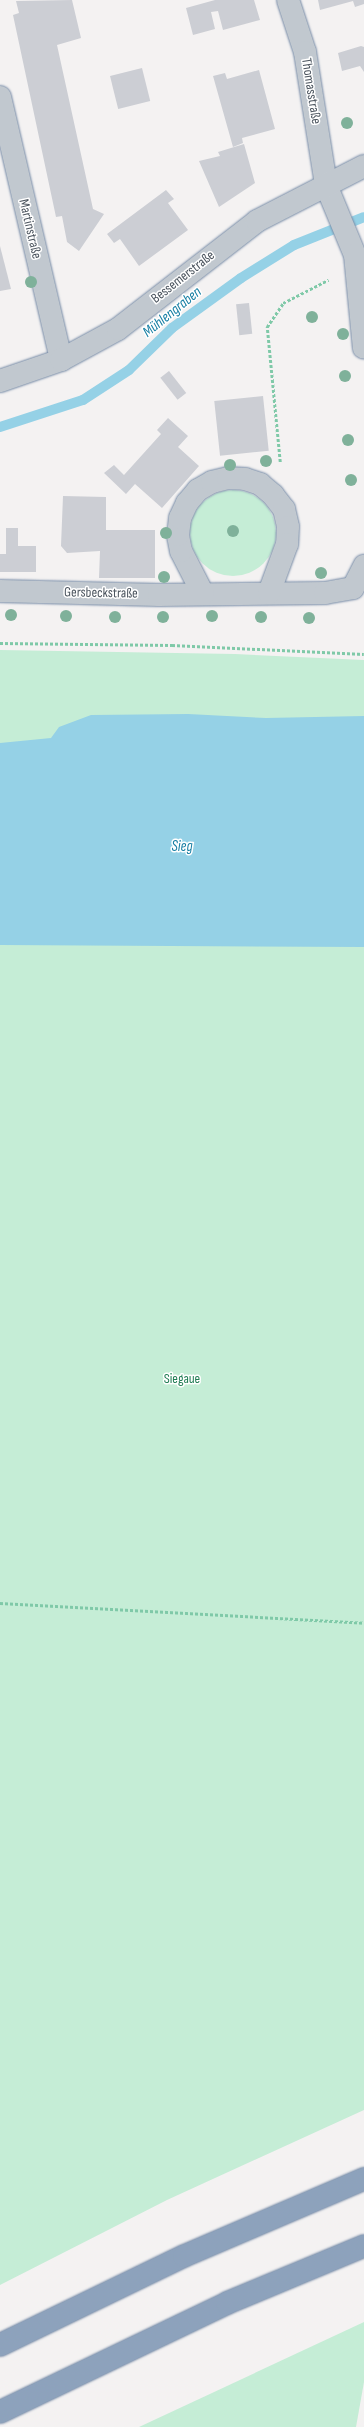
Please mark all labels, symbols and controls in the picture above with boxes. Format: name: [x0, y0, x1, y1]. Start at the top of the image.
street label: Thomasstraße: [297, 57, 325, 125]
street label: Martinstraße: [15, 198, 45, 260]
street label: Bessemerstraße: [148, 247, 218, 307]
water label: Mühlengraben: [139, 283, 205, 341]
street label: Gersbeckstraße: [64, 584, 138, 602]
water label: Sieg: [172, 838, 192, 856]
park label: Siegaue: [164, 1371, 200, 1387]

